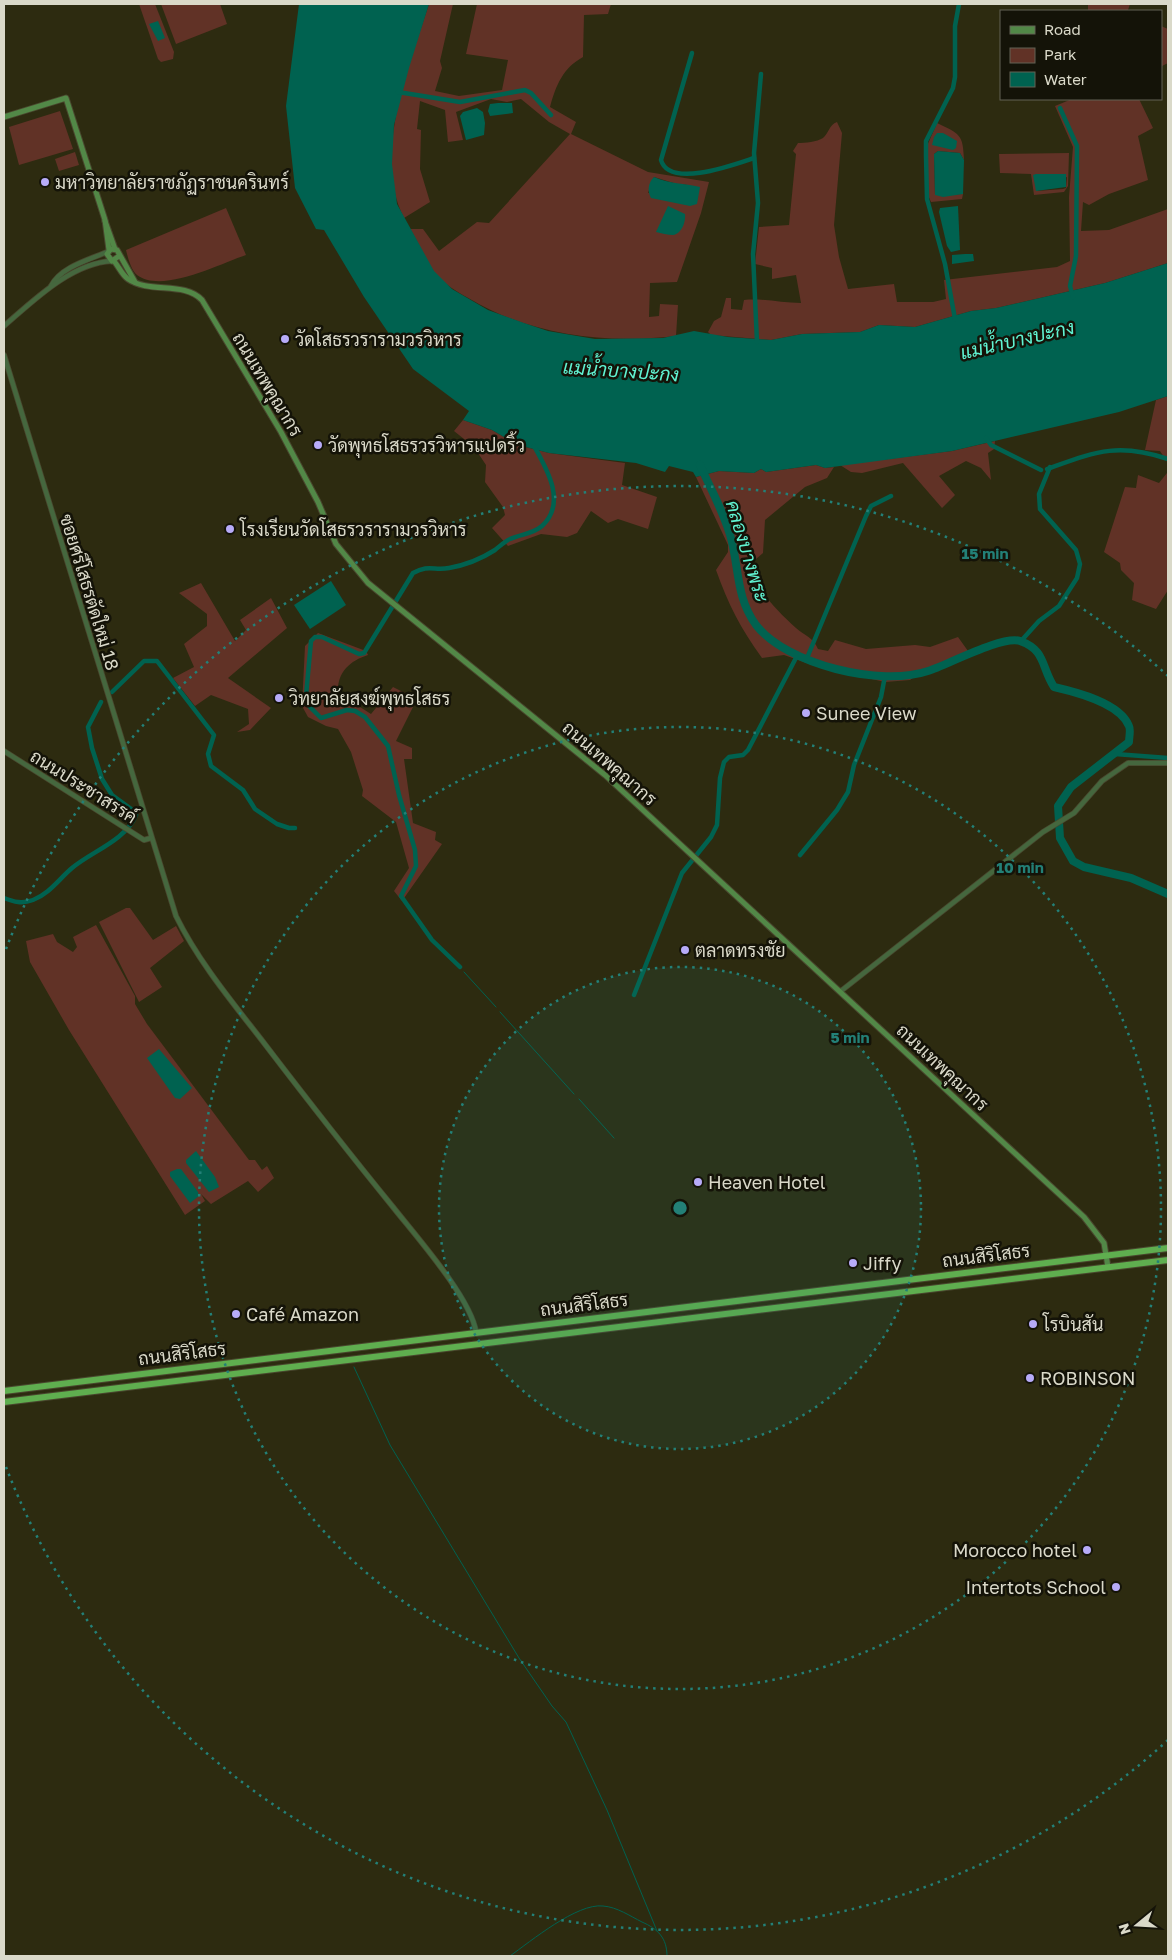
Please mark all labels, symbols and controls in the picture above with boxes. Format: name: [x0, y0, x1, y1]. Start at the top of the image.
legend: [1000, 10, 1162, 100]
text: Road: [1044, 20, 1081, 38]
text: Park: [1044, 45, 1077, 63]
text: Water: [1044, 70, 1087, 88]
place label: มหาวิทยาลัยราชภัฏราชนครินทร์: [55, 170, 289, 195]
marker: มหาวิทยาลัยราชภัฏราชนครินทร์: [39, 176, 51, 188]
water label: แม่น้ำบางปะกง: [957, 312, 1077, 363]
place label: วัดโสธรวรารามวรวิหาร: [295, 327, 462, 350]
street label: ถนนเทพคุณากร: [227, 328, 308, 441]
marker: วัดโสธรวรารามวรวิหาร: [279, 333, 291, 345]
water label: แม่น้ำบางปะกง: [562, 351, 680, 386]
place label: วัดพุทธโสธรวรวิหารแปดริ้ว: [328, 431, 525, 458]
marker: วัดพุทธโสธรวรวิหารแปดริ้ว: [312, 439, 324, 451]
water label: คลองบางพระ: [722, 497, 775, 606]
street label: ซอยศรีโสธรตัดใหม่ 18: [56, 511, 125, 673]
place label: โรงเรียนวัดโสธรวรารามวรวิหาร: [239, 517, 467, 540]
marker: โรงเรียนวัดโสธรวรารามวรวิหาร: [224, 523, 236, 535]
text: 15 min: [962, 544, 1008, 562]
place label: วิทยาลัยสงฆ์พุทธโสธร: [288, 686, 450, 711]
marker: วิทยาลัยสงฆ์พุทธโสธร: [273, 692, 285, 704]
place label: Sunee View: [816, 702, 917, 724]
marker: Sunee View: [800, 707, 812, 719]
street label: ถนนเทพคุณากร: [557, 716, 662, 811]
street label: ถนนประชาสรรค์: [26, 744, 142, 828]
text: 10 min: [996, 858, 1044, 876]
place label: ตลาดทรงชัย: [695, 939, 786, 961]
marker: ตลาดทรงชัย: [679, 944, 691, 956]
street label: ถนนเทพคุณากร: [891, 1019, 994, 1117]
text: 5 min: [830, 1028, 870, 1046]
place label: Heaven Hotel: [708, 1171, 826, 1193]
marker: Heaven Hotel: [692, 1176, 704, 1188]
centre of rings: [671, 1199, 689, 1217]
street label: ถนนสิริโสธร: [941, 1238, 1031, 1271]
place label: Jiffy: [863, 1252, 902, 1274]
marker: Jiffy: [847, 1257, 859, 1269]
street label: ถนนสิริโสธร: [539, 1287, 629, 1320]
place label: Café Amazon: [246, 1303, 359, 1325]
marker: Café Amazon: [230, 1308, 242, 1320]
place label: โรบินสัน: [1042, 1312, 1104, 1335]
marker: โรบินสัน: [1027, 1318, 1039, 1330]
street label: ถนนสิริโสธร: [137, 1336, 227, 1369]
place label: ROBINSON: [1040, 1367, 1135, 1389]
marker: ROBINSON: [1024, 1372, 1036, 1384]
place label: Morocco hotel: [953, 1539, 1077, 1561]
marker: Morocco hotel: [1081, 1544, 1093, 1556]
place label: Intertots School: [965, 1576, 1106, 1598]
marker: Intertots School: [1110, 1581, 1122, 1593]
north arrow: [1112, 1900, 1162, 1950]
text: N: [1114, 1921, 1134, 1937]

